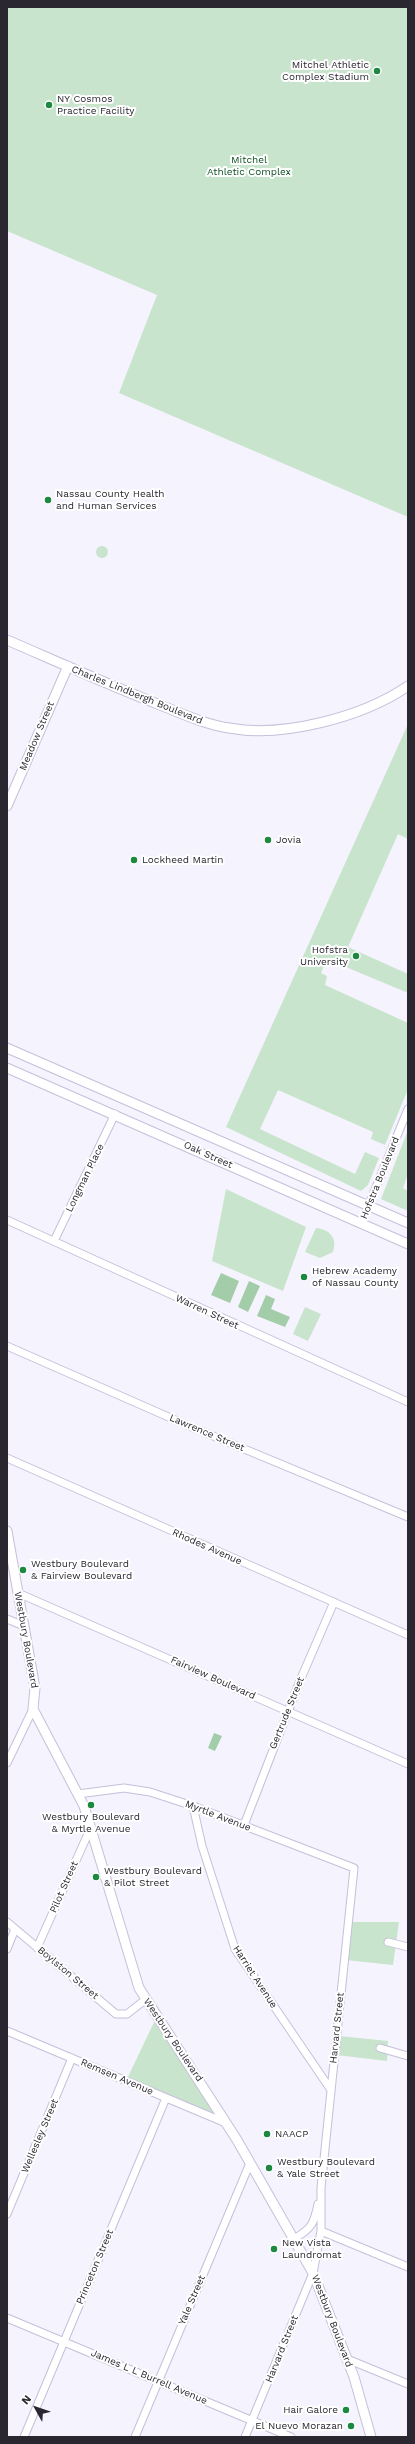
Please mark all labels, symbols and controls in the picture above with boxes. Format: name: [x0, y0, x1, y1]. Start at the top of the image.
place label: Mitchel Athletic Complex Stadium: [282, 59, 369, 82]
marker: Mitchel Athletic Complex Stadium: [372, 66, 382, 76]
place label: NY Cosmos Practice Facility: [57, 93, 135, 116]
marker: NY Cosmos Practice Facility: [44, 100, 54, 110]
park label: Mitchel Athletic Complex: [207, 154, 291, 178]
place label: Nassau County Health and Human Services: [56, 488, 165, 512]
marker: Nassau County Health and Human Services: [43, 495, 53, 505]
street label: Charles Lindbergh Boulevard: [70, 663, 204, 727]
street label: Meadow Street: [17, 700, 57, 772]
place label: Jovia: [276, 834, 301, 846]
marker: Jovia: [263, 835, 273, 845]
place label: Lockheed Martin: [142, 854, 223, 866]
marker: Lockheed Martin: [129, 855, 139, 865]
place label: Hofstra University: [300, 944, 348, 968]
marker: Hofstra University: [351, 951, 361, 961]
street label: Hofstra Boulevard: [358, 1135, 402, 1221]
street label: Oak Street: [182, 1139, 234, 1171]
street label: Longman Place: [63, 1142, 107, 1214]
place label: Hebrew Academy of Nassau County: [312, 1265, 398, 1288]
marker: Hebrew Academy of Nassau County: [299, 1272, 309, 1282]
street label: Warren Street: [173, 1292, 241, 1332]
street label: Lawrence Street: [168, 1412, 246, 1454]
street label: Rhodes Avenue: [170, 1526, 244, 1568]
place label: Westbury Boulevard & Fairview Boulevard: [31, 1558, 132, 1582]
marker: Westbury Boulevard & Fairview Boulevard: [18, 1565, 28, 1575]
street label: Westbury Boulevard: [12, 1591, 40, 1689]
street label: Fairview Boulevard: [169, 1654, 257, 1702]
street label: Gertrude Street: [267, 1675, 307, 1751]
street label: Myrtle Avenue: [184, 1798, 252, 1834]
marker: Westbury Boulevard & Myrtle Avenue: [86, 1800, 96, 1810]
place label: Westbury Boulevard & Myrtle Avenue: [42, 1811, 140, 1834]
street label: Pilot Street: [47, 1859, 81, 1915]
place label: Westbury Boulevard & Pilot Street: [104, 1865, 202, 1888]
marker: Westbury Boulevard & Pilot Street: [91, 1872, 101, 1882]
street label: Harriet Avenue: [230, 1943, 280, 2011]
street label: Boylston Street: [35, 1944, 101, 2002]
street label: Harvard Street: [327, 1992, 347, 2064]
street label: Westbury Boulevard: [141, 1996, 205, 2084]
street label: Remsen Avenue: [79, 2056, 155, 2098]
street label: Wellesley Street: [19, 2097, 61, 2175]
place label: NAACP: [275, 2128, 308, 2140]
marker: NAACP: [262, 2129, 272, 2139]
place label: Westbury Boulevard & Yale Street: [277, 2156, 375, 2180]
marker: Westbury Boulevard & Yale Street: [264, 2163, 274, 2173]
street label: Princeton Street: [74, 2228, 116, 2306]
place label: New Vista Laundromat: [282, 2237, 341, 2260]
marker: New Vista Laundromat: [269, 2244, 279, 2254]
street label: Yale Street: [176, 2273, 208, 2327]
street label: Westbury Boulevard: [309, 2273, 355, 2369]
street label: Harvard Street: [263, 2314, 301, 2384]
street label: James L L Burrell Avenue: [89, 2347, 209, 2407]
north arrow: [16, 2388, 56, 2428]
text: N: [19, 2393, 34, 2407]
place label: Hair Galore: [283, 2404, 338, 2416]
marker: Hair Galore: [341, 2405, 351, 2415]
place label: El Nuevo Morazan: [255, 2420, 343, 2432]
marker: El Nuevo Morazan: [346, 2421, 356, 2431]

